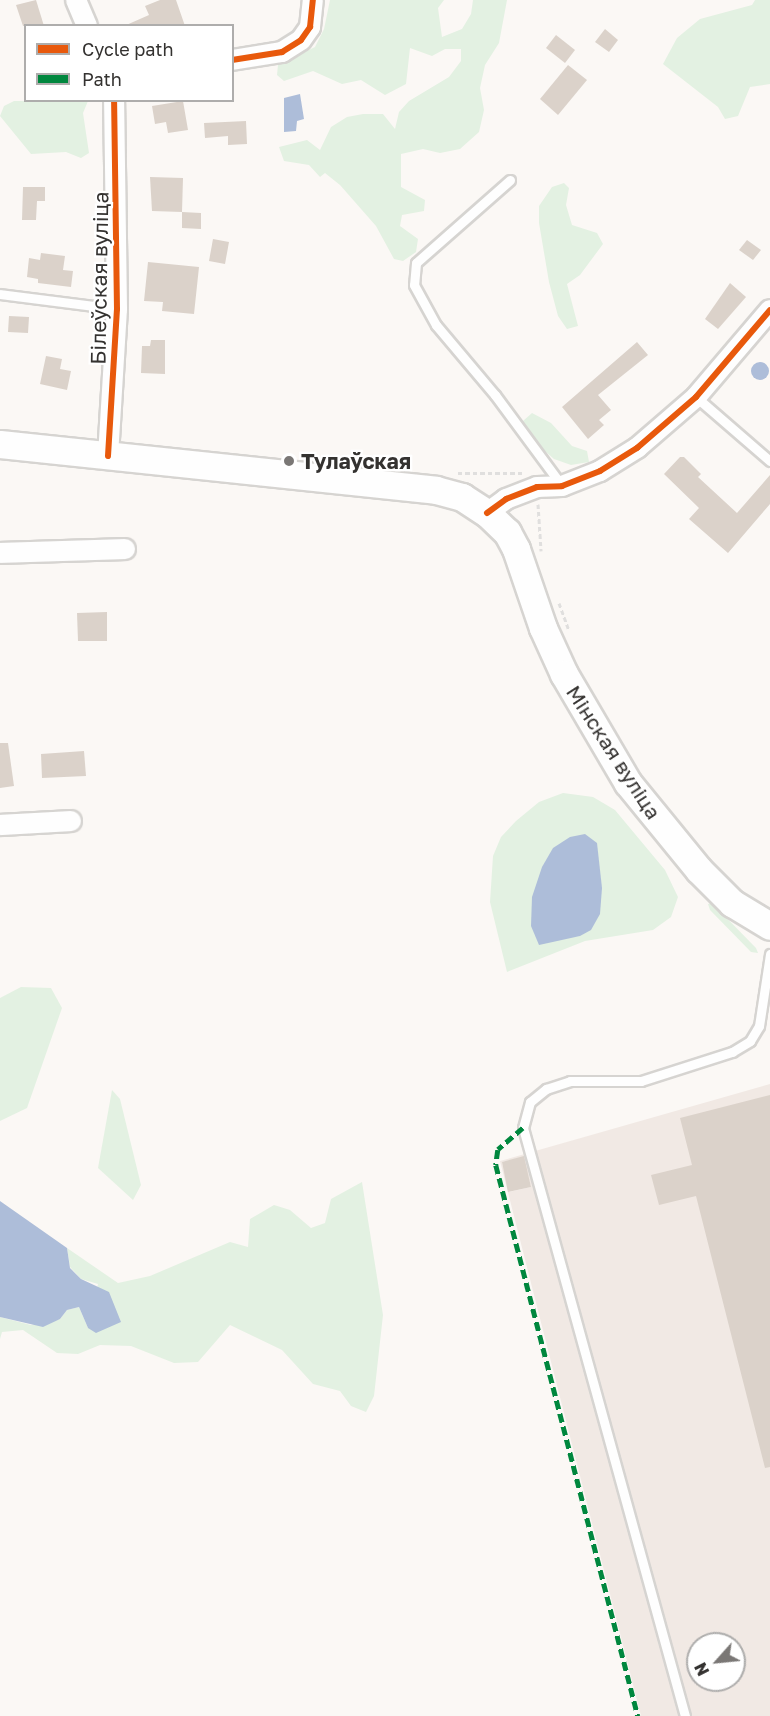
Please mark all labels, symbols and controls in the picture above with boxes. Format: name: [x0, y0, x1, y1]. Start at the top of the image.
legend: [24, 24, 234, 102]
text: Cycle path: [82, 38, 174, 60]
text: Path: [82, 68, 122, 90]
street label: Білеўская вуліца: [85, 191, 113, 365]
place label: Тулаўская: [301, 448, 411, 474]
marker: Тулаўская: [282, 454, 296, 468]
street label: Мінская вуліца: [561, 680, 667, 824]
north arrow: [686, 1632, 746, 1692]
text: N: [690, 1659, 713, 1679]

